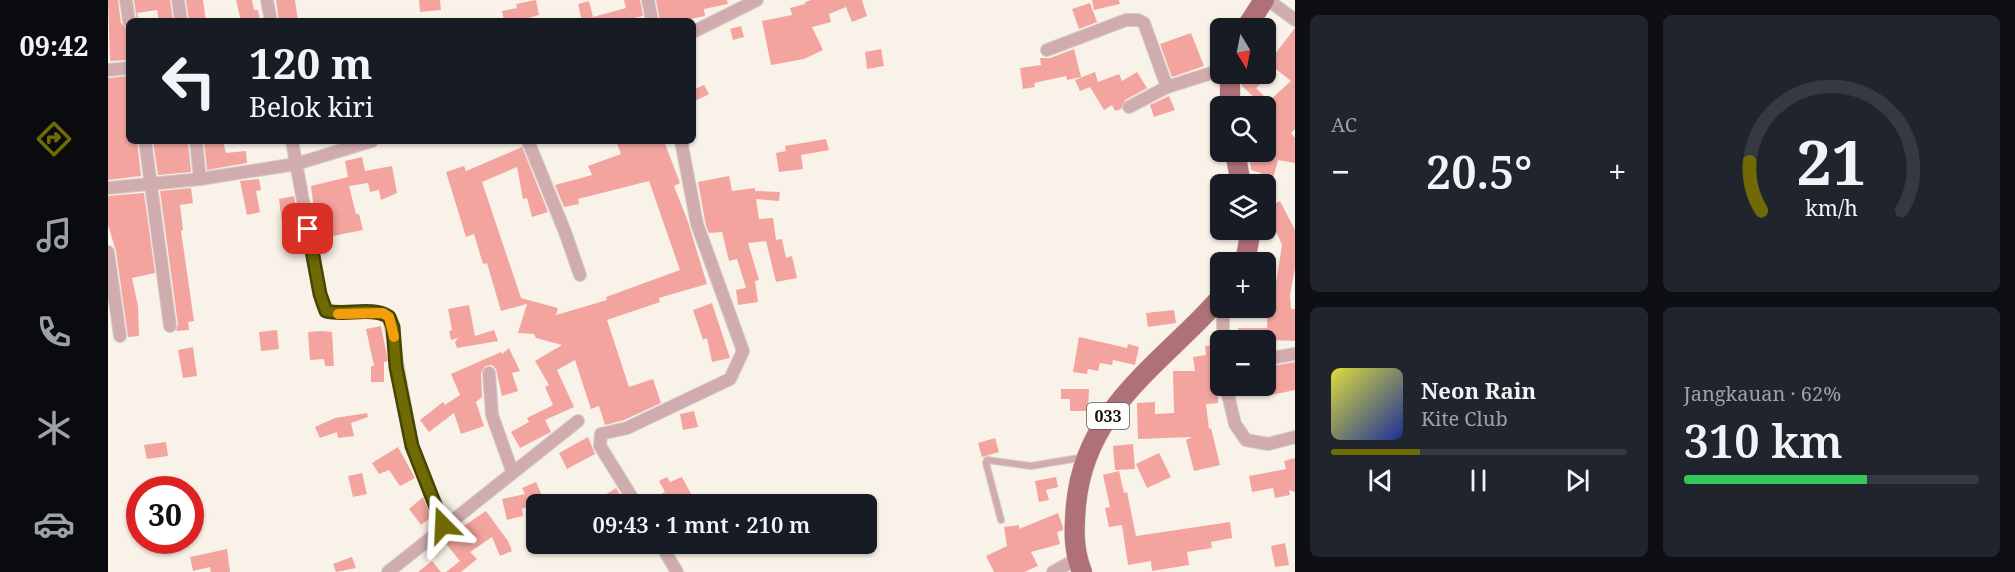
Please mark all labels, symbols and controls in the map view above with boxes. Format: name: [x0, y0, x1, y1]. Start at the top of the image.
north arrow: [1210, 18, 1276, 84]
map controls: [1210, 18, 1276, 396]
text: 09:42: [19, 27, 89, 64]
text: 120 m: [249, 34, 373, 91]
icon: left: [150, 42, 228, 120]
text: Belok kiri: [249, 88, 374, 125]
button: search: [1210, 96, 1276, 162]
text: AC: [1331, 111, 1357, 138]
icon: directions: [33, 118, 75, 160]
text: 21: [1796, 118, 1867, 203]
text: 20.5°: [1426, 141, 1532, 202]
text: −: [1331, 149, 1350, 194]
text: +: [1608, 149, 1626, 194]
button: layers: [1210, 174, 1276, 240]
text: km/h: [1805, 193, 1858, 222]
pin: [282, 203, 333, 254]
icon: arrive: [291, 212, 324, 245]
icon: music: [33, 214, 75, 256]
button: +: [1210, 252, 1276, 318]
icon: phone: [33, 311, 75, 353]
button: −: [1210, 330, 1276, 396]
text: Neon Rain: [1421, 375, 1536, 405]
text: Jangkauan · 62%: [1684, 380, 1841, 407]
road number: 033: [1087, 403, 1129, 429]
text: Kite Club: [1421, 405, 1508, 432]
icon: climate: [33, 407, 75, 449]
text: 310 km: [1684, 410, 1843, 471]
icon: previous: [1364, 464, 1397, 497]
icon: pause: [1462, 464, 1495, 497]
icon: next: [1561, 464, 1594, 497]
speed limit sign: 30: [126, 476, 204, 554]
position arrow: [411, 493, 475, 557]
icon: car: [33, 503, 75, 545]
text: 09:43 · 1 mnt · 210 m: [593, 509, 810, 539]

